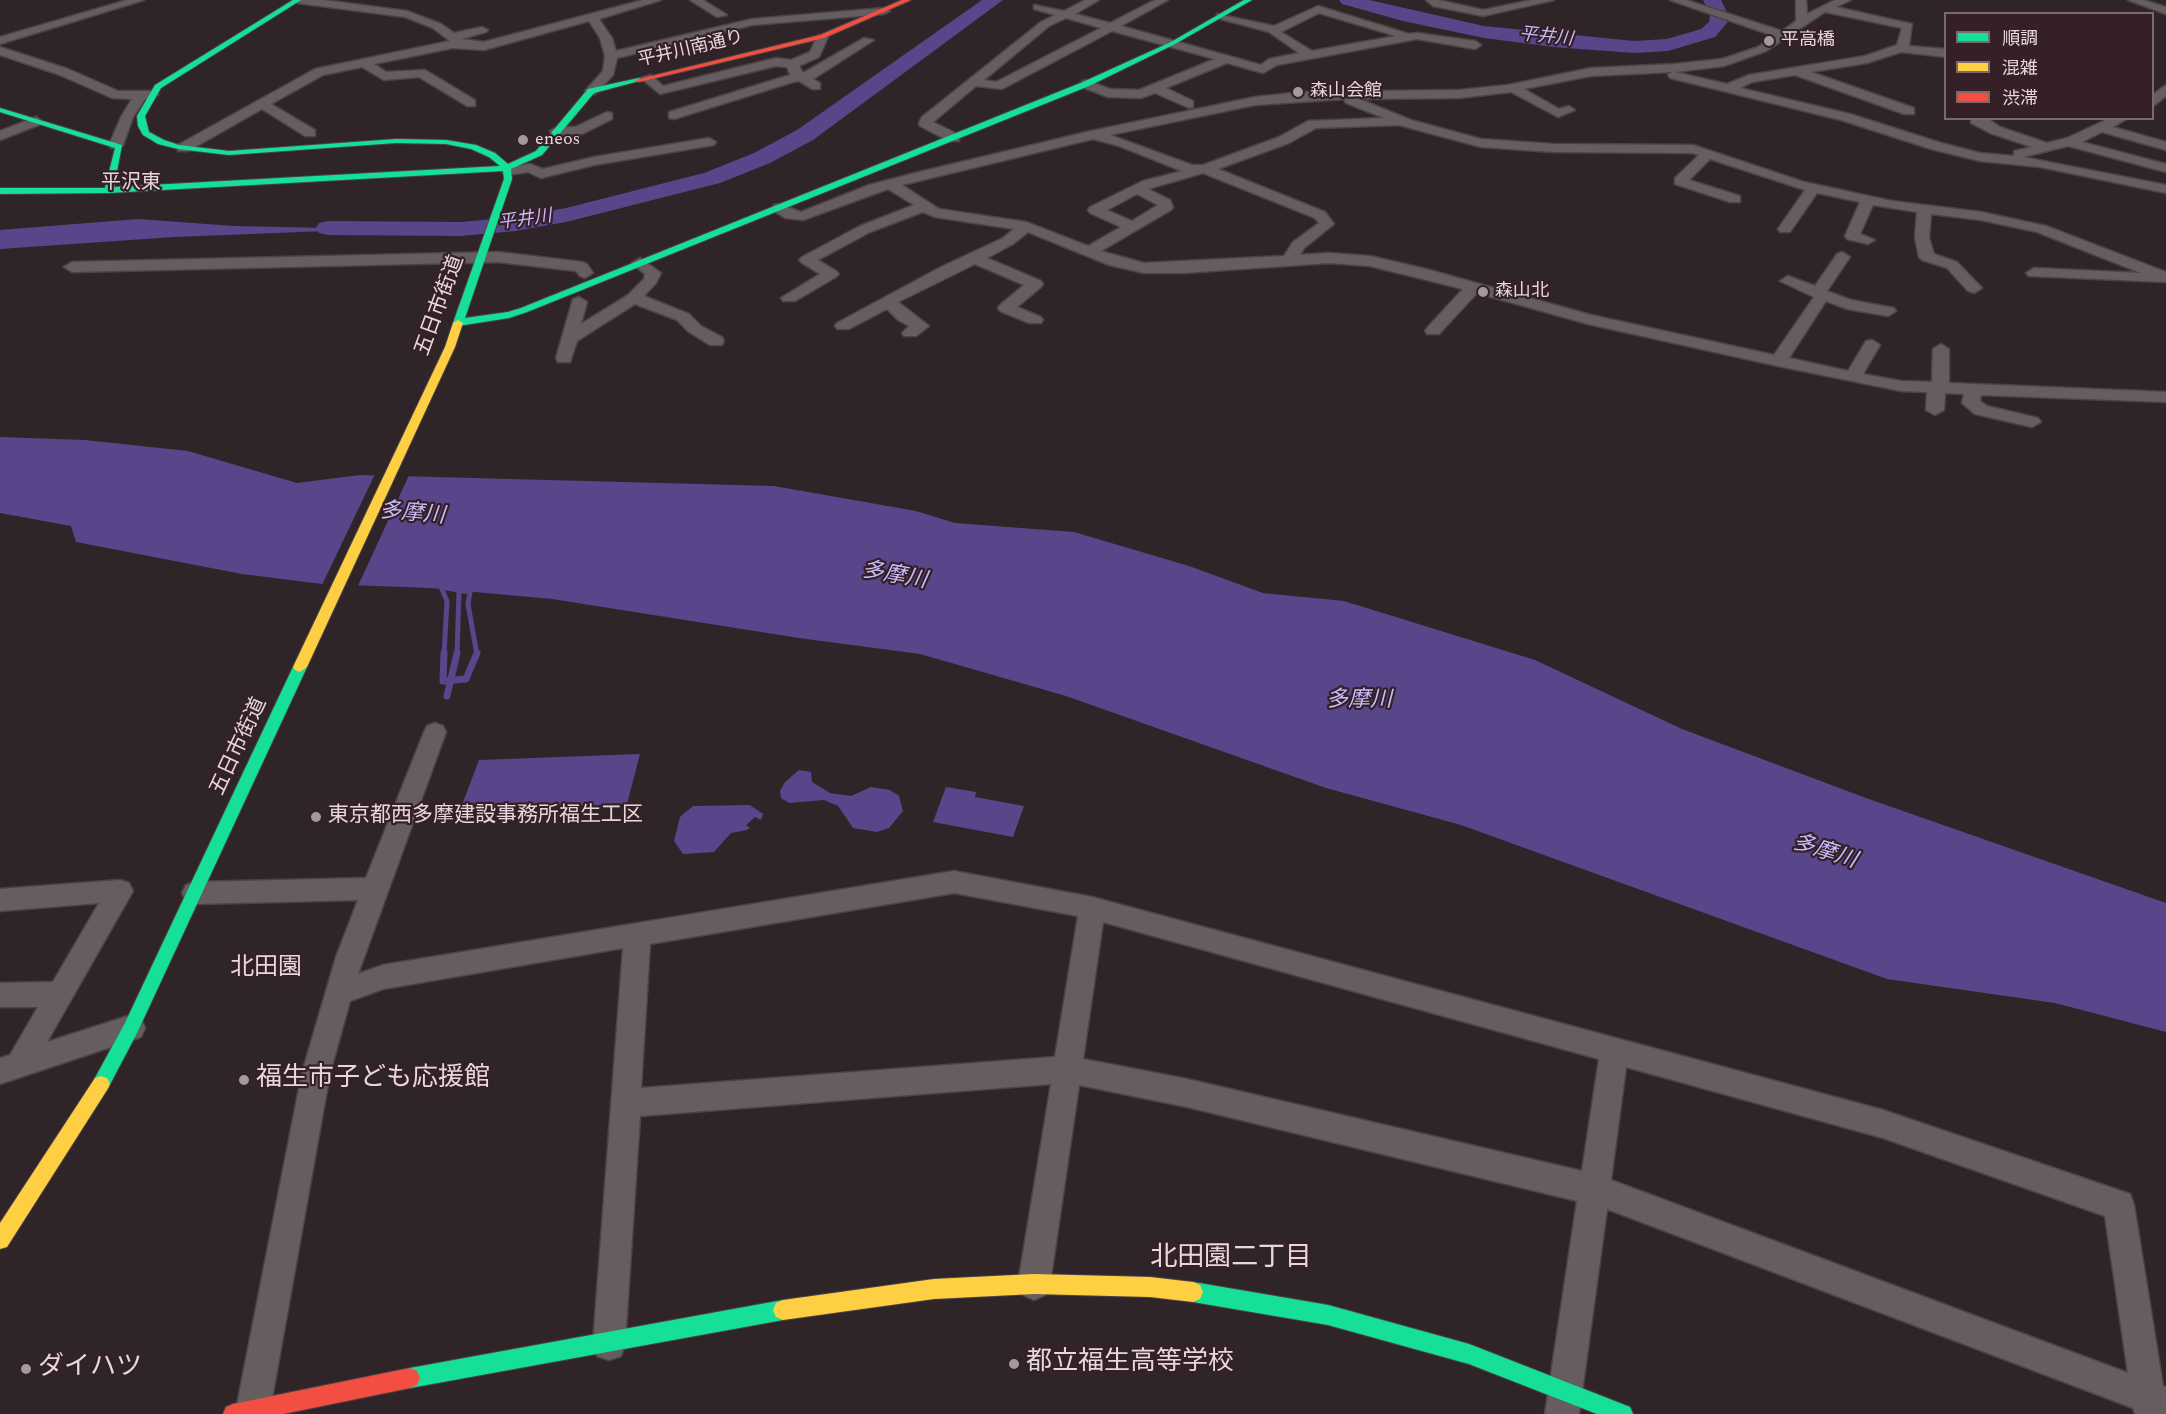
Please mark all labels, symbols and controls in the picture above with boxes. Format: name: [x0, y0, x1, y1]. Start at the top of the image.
legend: [1944, 12, 2154, 120]
water label: 平井川: [1518, 24, 1574, 52]
text: 順調: [2002, 25, 2038, 52]
street label: 平井川南通り: [636, 27, 746, 73]
place label: 平高橋: [1781, 30, 1835, 52]
marker: 平高橋: [1762, 34, 1776, 48]
text: 混雑: [2002, 55, 2038, 82]
place label: 森山会館: [1310, 81, 1382, 103]
marker: 森山会館: [1291, 85, 1305, 99]
text: 渋滞: [2002, 85, 2038, 112]
place label: eneos: [535, 129, 580, 151]
marker: eneos: [516, 133, 530, 147]
district label: 平沢東: [101, 172, 161, 196]
water label: 平井川: [497, 207, 553, 235]
street label: 五日市街道: [411, 252, 471, 360]
place label: 森山北: [1495, 281, 1549, 303]
marker: 森山北: [1476, 285, 1490, 299]
water label: 多摩川: [378, 499, 446, 531]
water label: 多摩川: [859, 558, 929, 596]
water label: 多摩川: [1326, 689, 1392, 715]
street label: 五日市街道: [206, 694, 274, 800]
place label: 東京都西多摩建設事務所福生工区: [328, 804, 643, 830]
marker: 東京都西多摩建設事務所福生工区: [309, 810, 323, 824]
water label: 多摩川: [1789, 830, 1859, 876]
district label: 北田園: [230, 955, 302, 983]
place label: 福生市子ども応援館: [256, 1064, 490, 1096]
marker: 福生市子ども応援館: [237, 1073, 251, 1087]
district label: 北田園二丁目: [1150, 1244, 1312, 1276]
place label: 都立福生高等学校: [1026, 1348, 1234, 1380]
place label: ダイハツ: [38, 1353, 142, 1385]
marker: 都立福生高等学校: [1007, 1357, 1021, 1371]
marker: ダイハツ: [19, 1362, 33, 1376]

